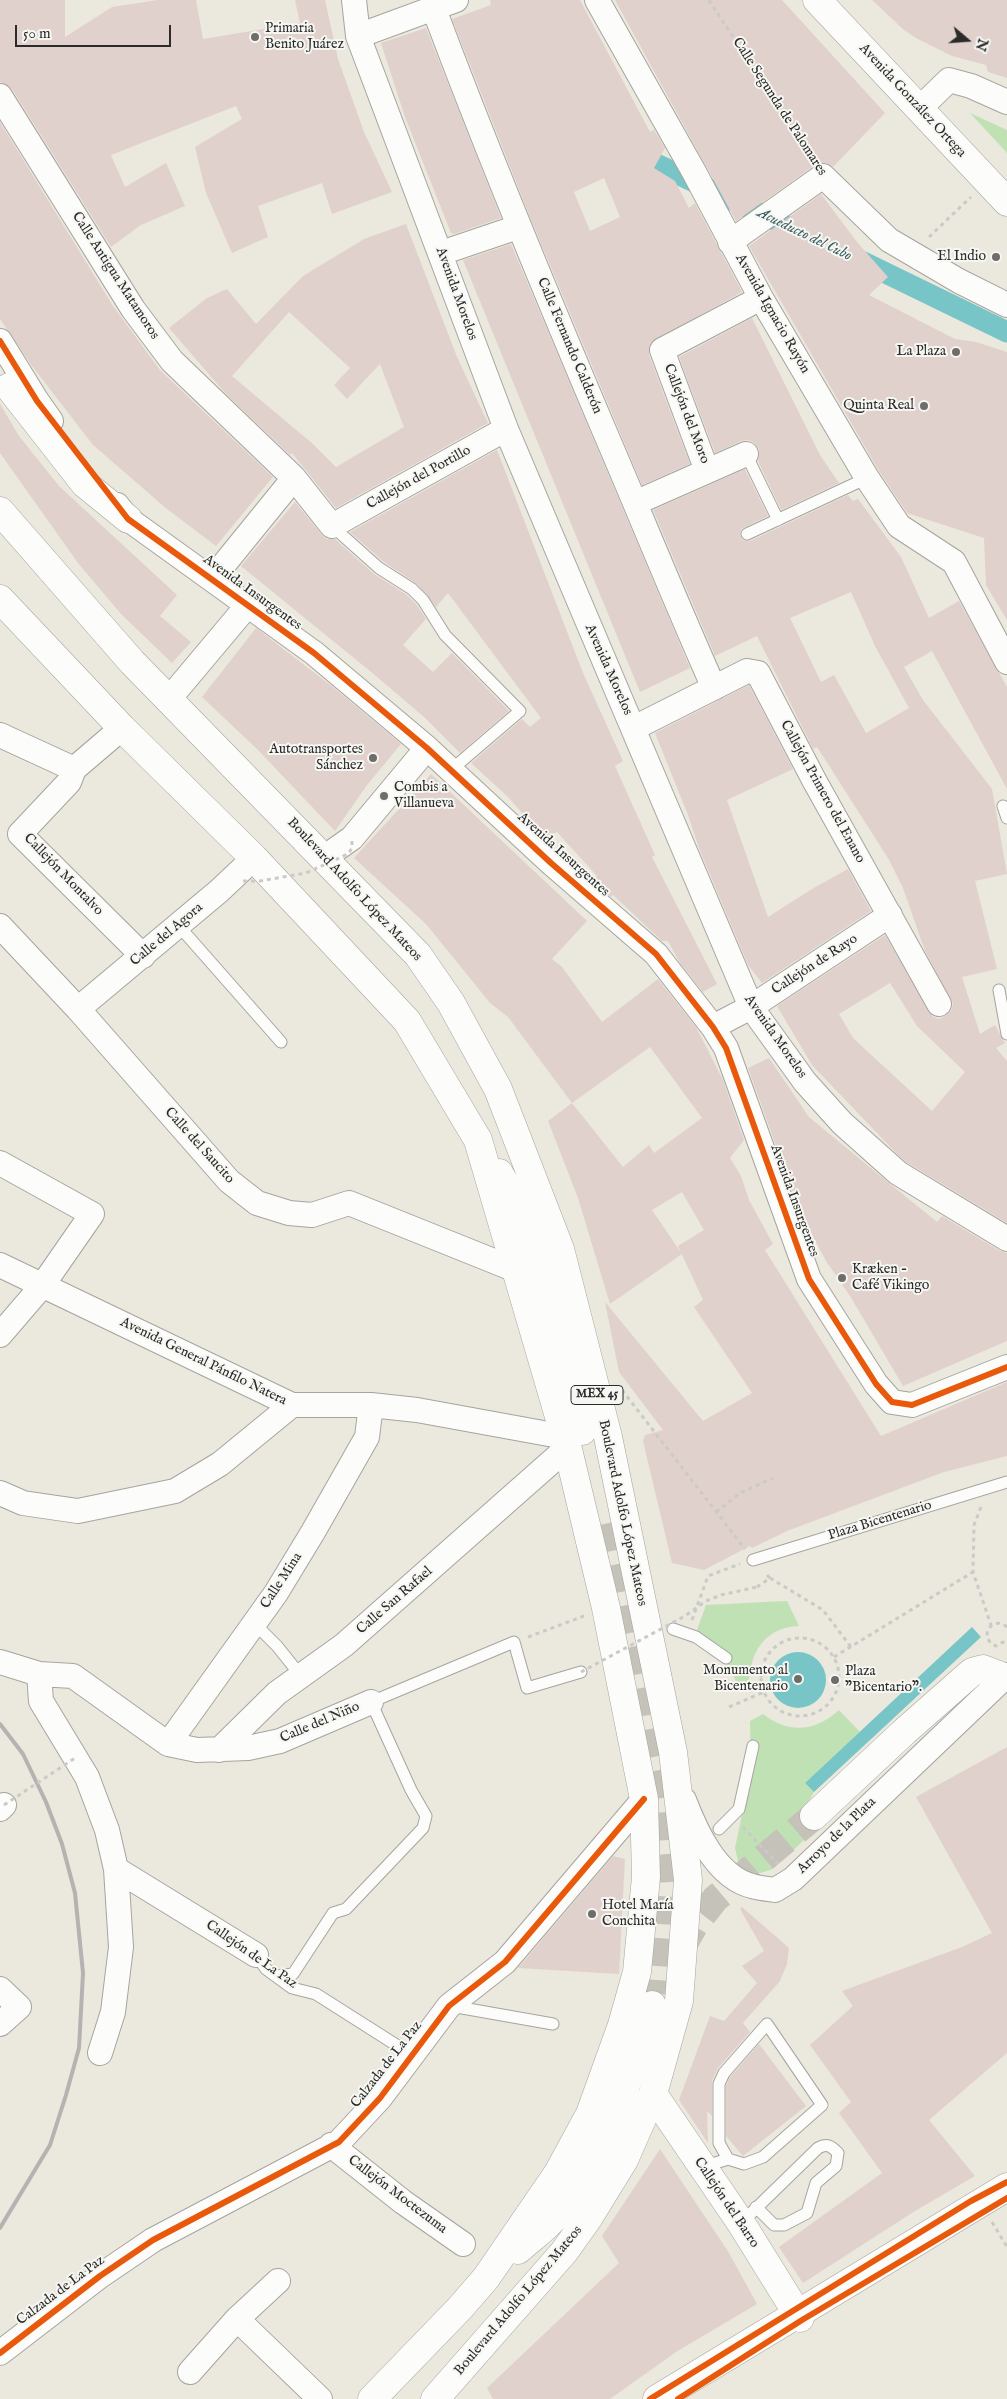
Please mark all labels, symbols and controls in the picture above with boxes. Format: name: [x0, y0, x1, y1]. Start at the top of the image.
scale bar: [18, 15, 174, 47]
north arrow: [942, 15, 992, 65]
place label: Primaria Benito Juárez: [265, 21, 344, 54]
text: 50 m: [23, 24, 51, 43]
marker: Primaria Benito Juárez: [249, 31, 261, 43]
street label: Calle Segunda de Palomares: [728, 35, 830, 179]
text: N: [971, 36, 992, 53]
street label: Avenida González Ortega: [855, 41, 969, 161]
water label: Acueducto del Cubo: [754, 204, 854, 266]
street label: Calle Antigua Matamoros: [68, 209, 162, 343]
street label: Avenida Morelos: [431, 245, 481, 343]
place label: El Indio: [937, 249, 986, 265]
street label: Avenida Ignacio Rayón: [731, 251, 813, 377]
marker: El Indio: [990, 251, 1002, 263]
street label: Calle Fernando Calderón: [533, 275, 605, 417]
place label: La Plaza: [896, 344, 946, 360]
marker: La Plaza: [950, 346, 962, 358]
street label: Callejón del Moro: [659, 362, 713, 466]
place label: Quinta Real: [843, 398, 914, 414]
marker: Quinta Real: [918, 400, 930, 412]
street label: Callejón del Portillo: [364, 442, 474, 514]
street label: Avenida Insurgentes: [199, 552, 305, 634]
street label: Avenida Morelos: [580, 622, 636, 718]
street label: Callejón Primero del Enano: [776, 718, 868, 866]
place label: Autotransportes Sánchez: [269, 742, 363, 774]
marker: Autotransportes Sánchez: [367, 752, 379, 764]
place label: Combis a Villanueva: [394, 780, 454, 812]
marker: Combis a Villanueva: [378, 790, 390, 802]
street label: Avenida Insurgentes: [514, 809, 612, 901]
street label: Boulevard Adolfo López Mateos: [283, 815, 425, 965]
street label: Callejón Montalvo: [20, 831, 106, 919]
street label: Calle del Agora: [127, 900, 207, 970]
street label: Callejón de Rayo: [769, 931, 861, 999]
street label: Avenida Morelos: [740, 992, 810, 1082]
street label: Calle del Saucito: [160, 1105, 238, 1187]
street label: Avenida Insurgentes: [766, 1143, 822, 1259]
place label: Kræken - Café Vikingo: [852, 1262, 929, 1294]
marker: Kræken - Café Vikingo: [836, 1272, 848, 1284]
street label: Avenida General Pánfilo Natera: [117, 1314, 289, 1410]
road number: MEX 45: [571, 1386, 623, 1404]
street label: Boulevard Adolfo López Mateos: [594, 1418, 650, 1608]
street label: Plaza Bicentenario: [826, 1497, 934, 1545]
street label: Calle Mina: [258, 1550, 306, 1612]
street label: Calle San Rafael: [354, 1564, 436, 1638]
place label: Monumento al Bicentenario: [703, 1663, 788, 1695]
place label: Plaza "Bicentario".: [845, 1664, 922, 1696]
marker: Monumento al Bicentenario: [792, 1673, 804, 1685]
marker: Plaza "Bicentario".: [829, 1674, 841, 1686]
street label: Calle del Niño: [278, 1699, 362, 1747]
street label: Arroyo de la Plata: [794, 1794, 880, 1878]
place label: Hotel María Conchita: [602, 1898, 674, 1930]
marker: Hotel María Conchita: [586, 1908, 598, 1920]
street label: Callejón de La Paz: [202, 1917, 300, 1993]
street label: Calzada de La Paz: [348, 2018, 426, 2112]
street label: Callejón Moctezuma: [344, 2152, 450, 2238]
street label: Callejón del Barro: [690, 2155, 762, 2251]
street label: Boulevard Adolfo López Mateos: [451, 2223, 587, 2379]
street label: Calzada de La Paz: [14, 2253, 108, 2329]

